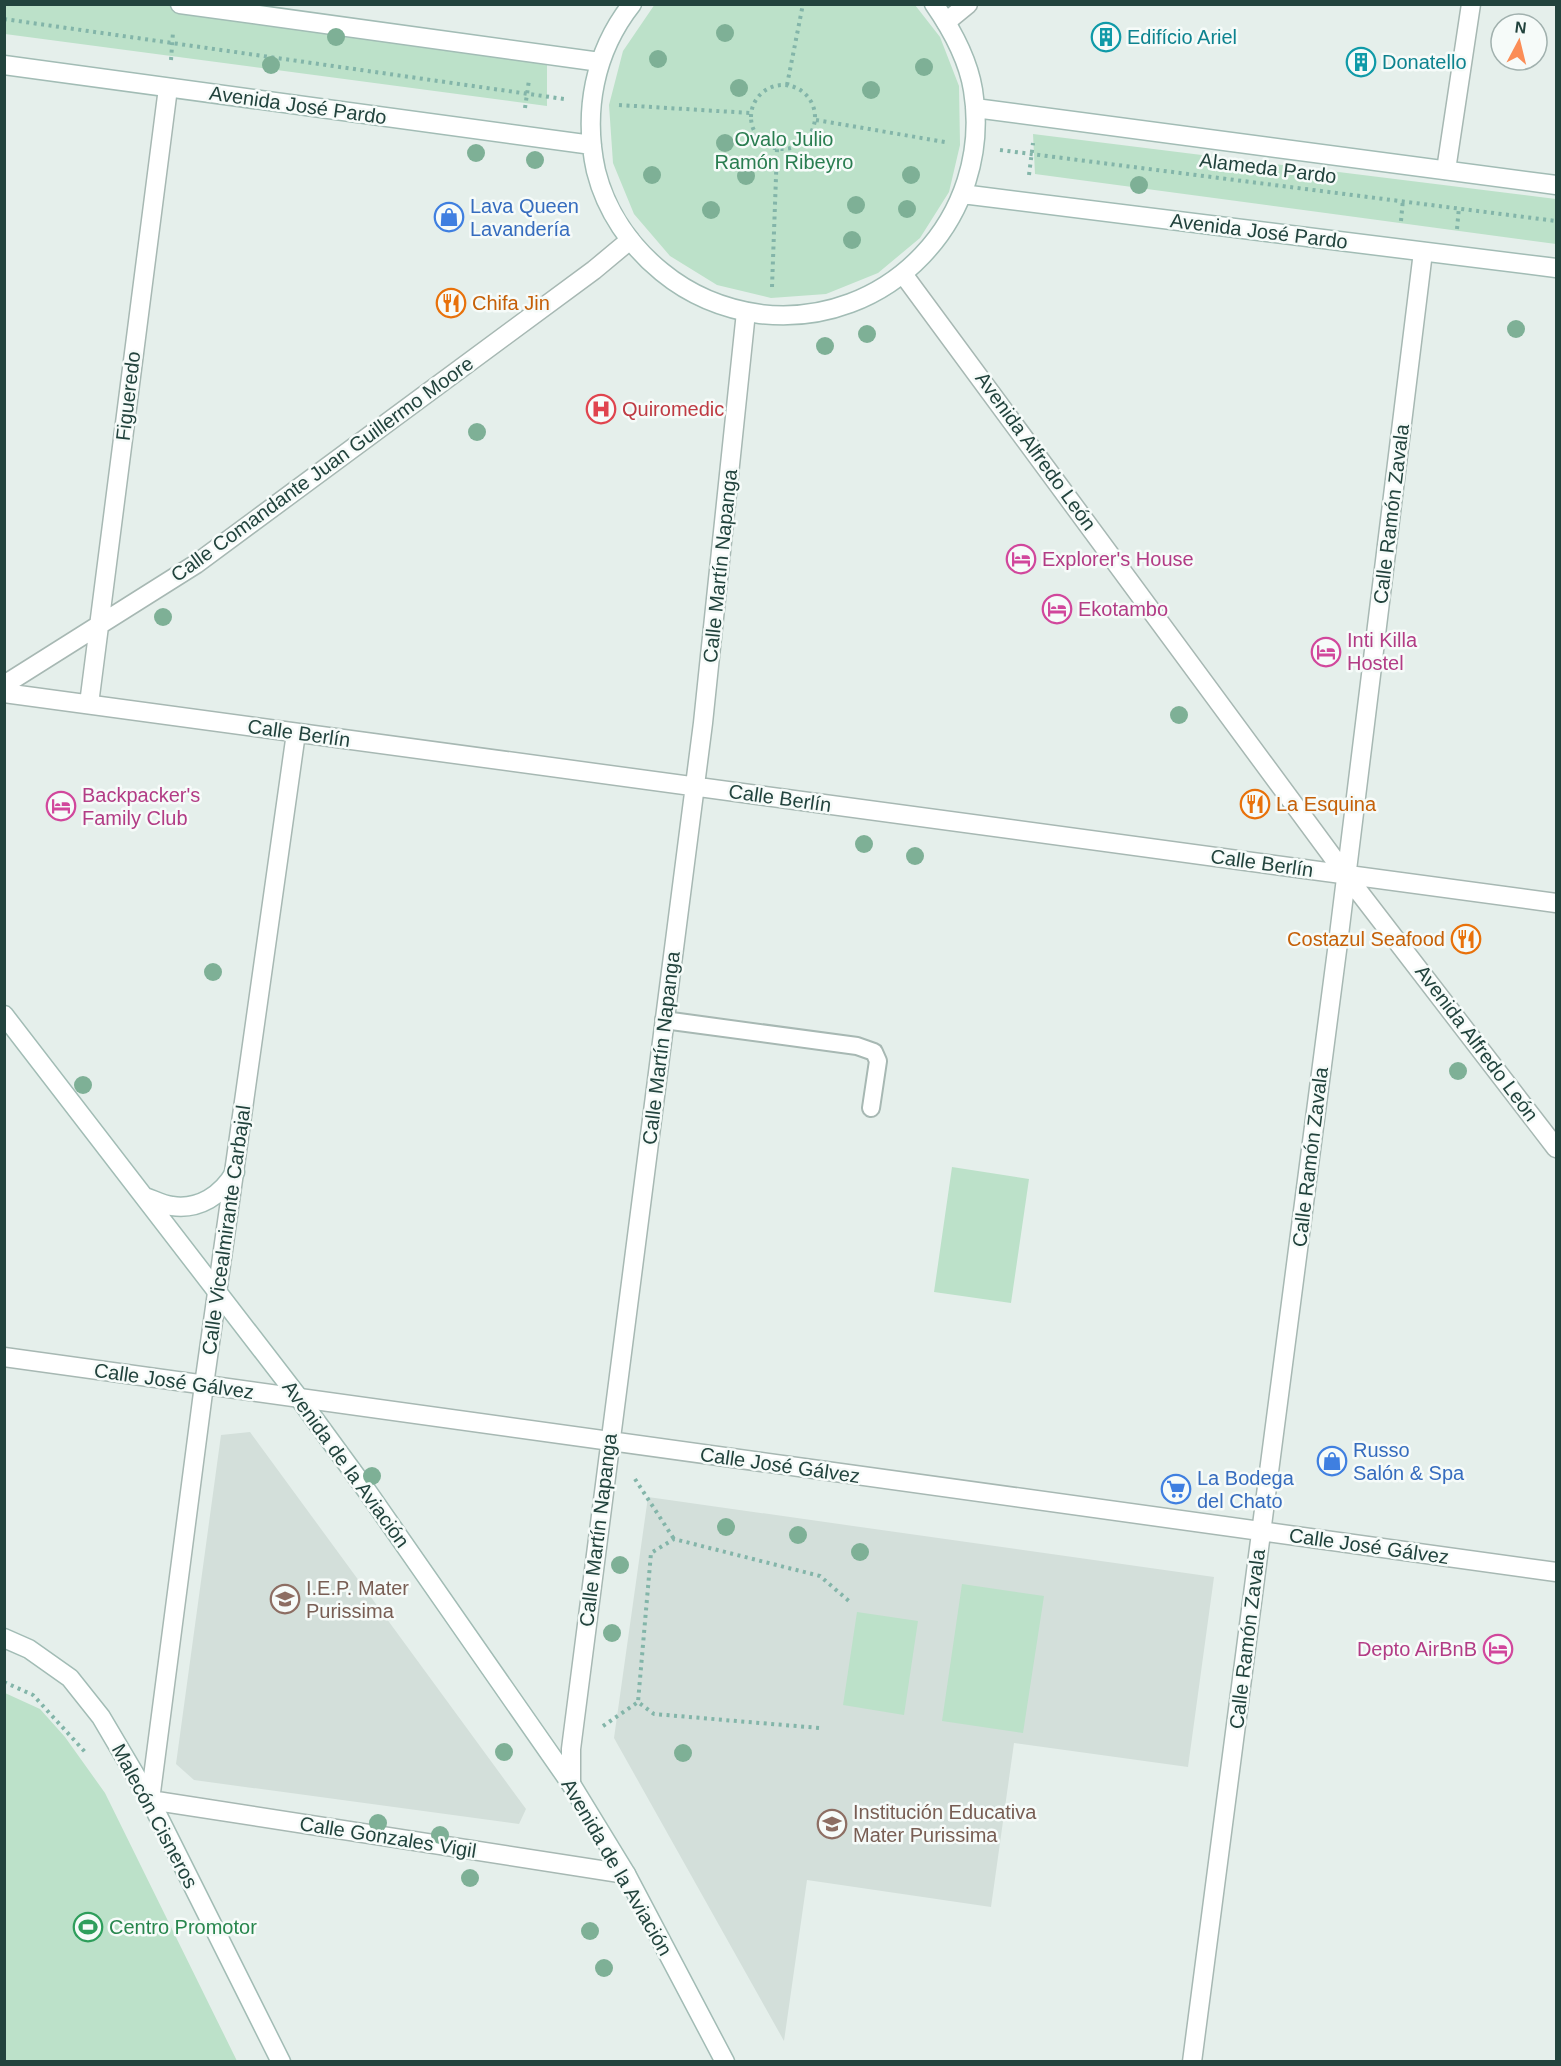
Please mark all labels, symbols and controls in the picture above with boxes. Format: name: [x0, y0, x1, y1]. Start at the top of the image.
north arrow: [1489, 12, 1549, 72]
text: N: [1514, 18, 1528, 37]
building icon: Edifício Ariel: [1090, 21, 1122, 53]
place label: Edifício Ariel: [1127, 26, 1237, 48]
building icon: Donatello: [1345, 46, 1377, 78]
place label: Donatello: [1382, 51, 1467, 73]
street label: Avenida José Pardo: [208, 82, 388, 128]
park label: Ovalo Julio Ramón Ribeyro: [715, 128, 853, 173]
street label: Alameda Pardo: [1198, 149, 1338, 187]
place label: Lava Queen Lavandería: [470, 195, 579, 240]
shop icon: Lava Queen Lavandería: [433, 201, 465, 233]
street label: Avenida José Pardo: [1169, 209, 1349, 253]
restaurant icon: Chifa Jin: [435, 287, 467, 319]
place label: Chifa Jin: [472, 292, 550, 314]
street label: Figueredo: [112, 350, 144, 442]
street label: Calle Comandante Juan Guillermo Moore: [167, 352, 477, 586]
street label: Avenida Alfredo León: [971, 368, 1101, 534]
hospital icon: Quiromedic: [585, 393, 617, 425]
place label: Quiromedic: [622, 398, 724, 420]
street label: Calle Ramón Zavala: [1369, 422, 1413, 605]
street label: Calle Martín Napanga: [699, 467, 741, 664]
hotel icon: Explorer's House: [1005, 543, 1037, 575]
place label: Explorer's House: [1042, 548, 1194, 570]
hotel icon: Ekotambo: [1041, 593, 1073, 625]
place label: Ekotambo: [1078, 598, 1168, 620]
place label: Inti Killa Hostel: [1347, 629, 1418, 674]
hotel icon: Inti Killa Hostel: [1310, 636, 1342, 668]
street label: Calle Berlín: [246, 715, 352, 751]
street label: Calle Berlín: [727, 780, 833, 816]
place label: Backpacker's Family Club: [82, 784, 200, 829]
restaurant icon: La Esquina: [1239, 788, 1271, 820]
hotel icon: Backpacker's Family Club: [45, 790, 77, 822]
place label: La Esquina: [1276, 793, 1377, 815]
street label: Calle Berlín: [1209, 845, 1315, 881]
restaurant icon: Costazul Seafood: [1450, 923, 1482, 955]
place label: Costazul Seafood: [1287, 928, 1445, 950]
street label: Calle Martín Napanga: [638, 949, 684, 1146]
street label: Avenida Alfredo León: [1411, 961, 1543, 1125]
street label: Calle Ramón Zavala: [1288, 1065, 1332, 1248]
street label: Calle Vicealmirante Carbajal: [198, 1104, 254, 1356]
street label: Calle José Gálvez: [93, 1359, 255, 1403]
street label: Avenida de la Aviación: [278, 1376, 414, 1552]
street label: Calle Martín Napanga: [575, 1431, 621, 1628]
place label: Russo Salón & Spa: [1353, 1439, 1465, 1484]
street label: Calle José Gálvez: [699, 1443, 861, 1487]
shop icon: Russo Salón & Spa: [1316, 1445, 1348, 1477]
place label: La Bodega del Chato: [1197, 1467, 1295, 1512]
supermarket icon: La Bodega del Chato: [1160, 1473, 1192, 1505]
street label: Calle José Gálvez: [1288, 1524, 1450, 1568]
street label: Calle Ramón Zavala: [1225, 1547, 1269, 1730]
place label: I.E.P. Mater Purissima: [306, 1577, 409, 1622]
school or university icon: I.E.P. Mater Purissima: [269, 1583, 301, 1615]
hotel icon: Depto AirBnB: [1482, 1633, 1514, 1665]
place label: Depto AirBnB: [1357, 1638, 1477, 1660]
street label: Malecón Cisneros: [108, 1740, 202, 1892]
street label: Avenida de la Aviación: [557, 1775, 677, 1959]
place label: Institución Educativa Mater Purissima: [853, 1801, 1037, 1846]
school or university icon: Institución Educativa Mater Purissima: [816, 1808, 848, 1840]
street label: Calle Gonzales Vigil: [298, 1812, 478, 1862]
sports icon: Centro Promotor: [72, 1911, 104, 1943]
place label: Centro Promotor: [109, 1916, 257, 1938]

